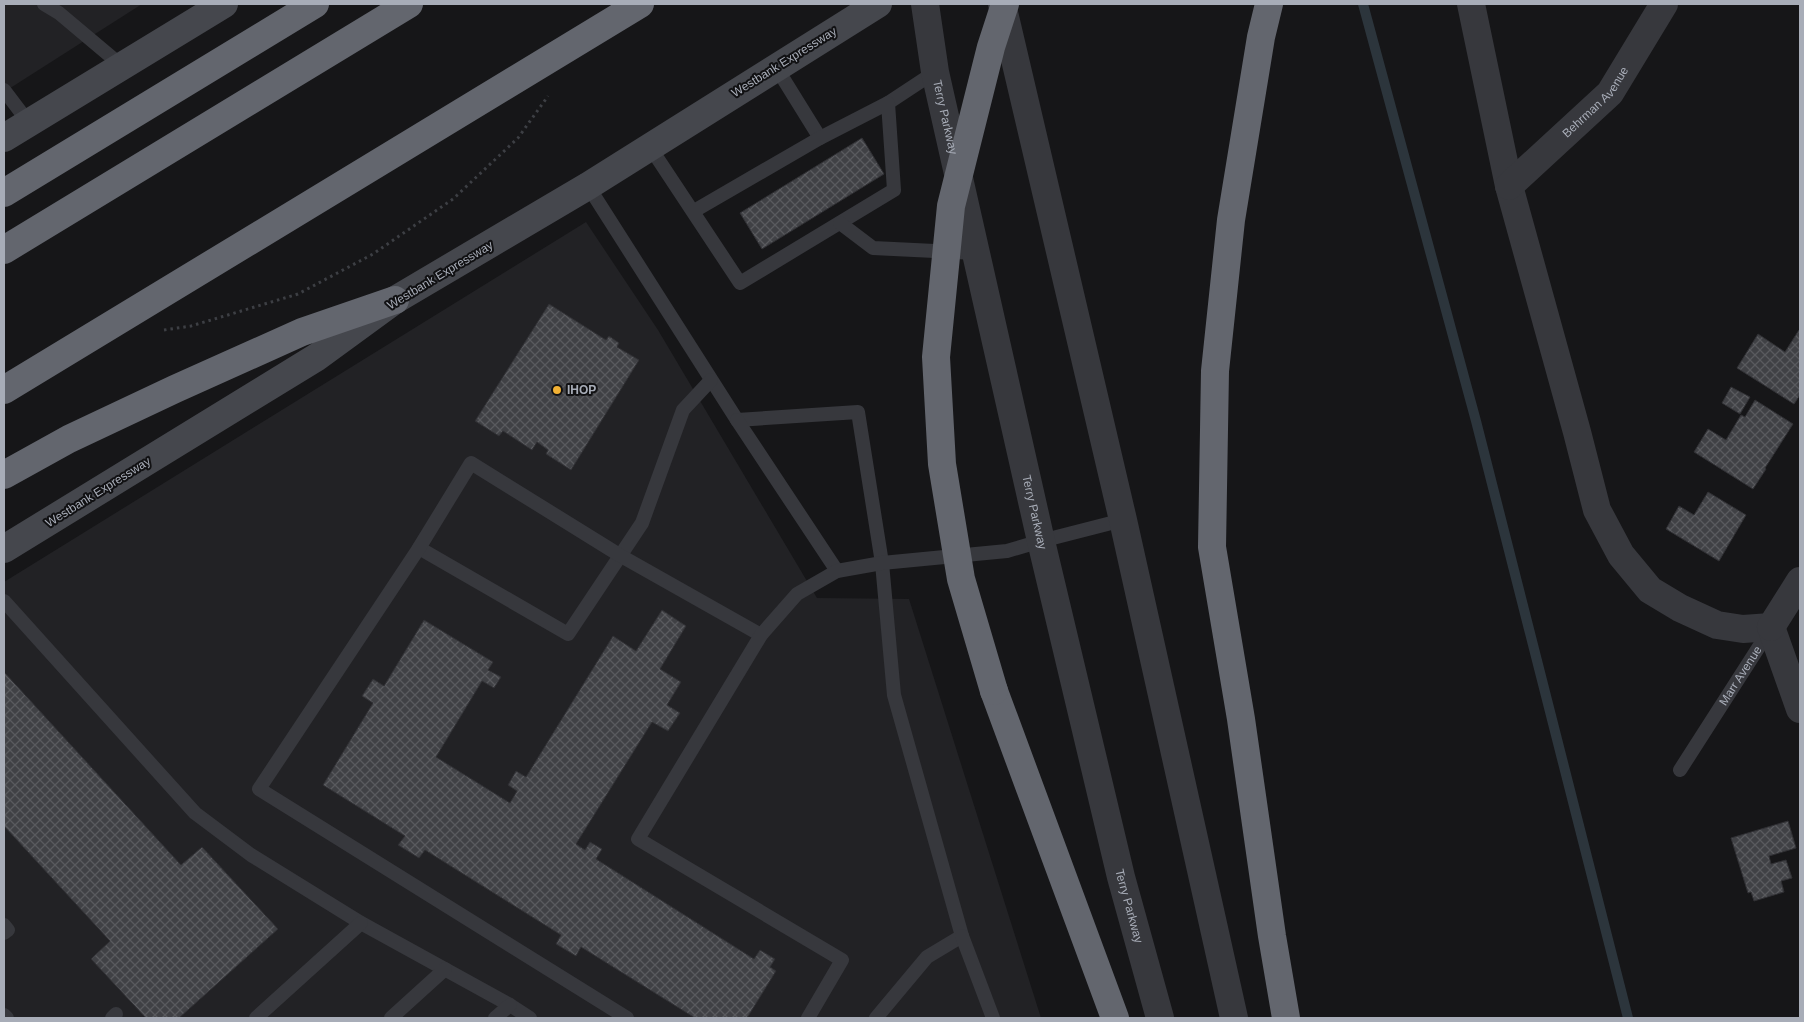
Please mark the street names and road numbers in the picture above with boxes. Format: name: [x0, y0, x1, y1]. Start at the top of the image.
street label: Westbank Expressway: [729, 24, 839, 100]
street label: Behrman Avenue: [1559, 64, 1632, 140]
street label: Terry Parkway: [930, 78, 960, 156]
street label: Westbank Expressway: [384, 238, 496, 312]
street label: Westbank Expressway: [43, 454, 153, 530]
street label: Terry Parkway: [1019, 474, 1050, 551]
street label: Marr Avenue: [1716, 643, 1765, 708]
street label: Terry Parkway: [1112, 868, 1146, 944]

